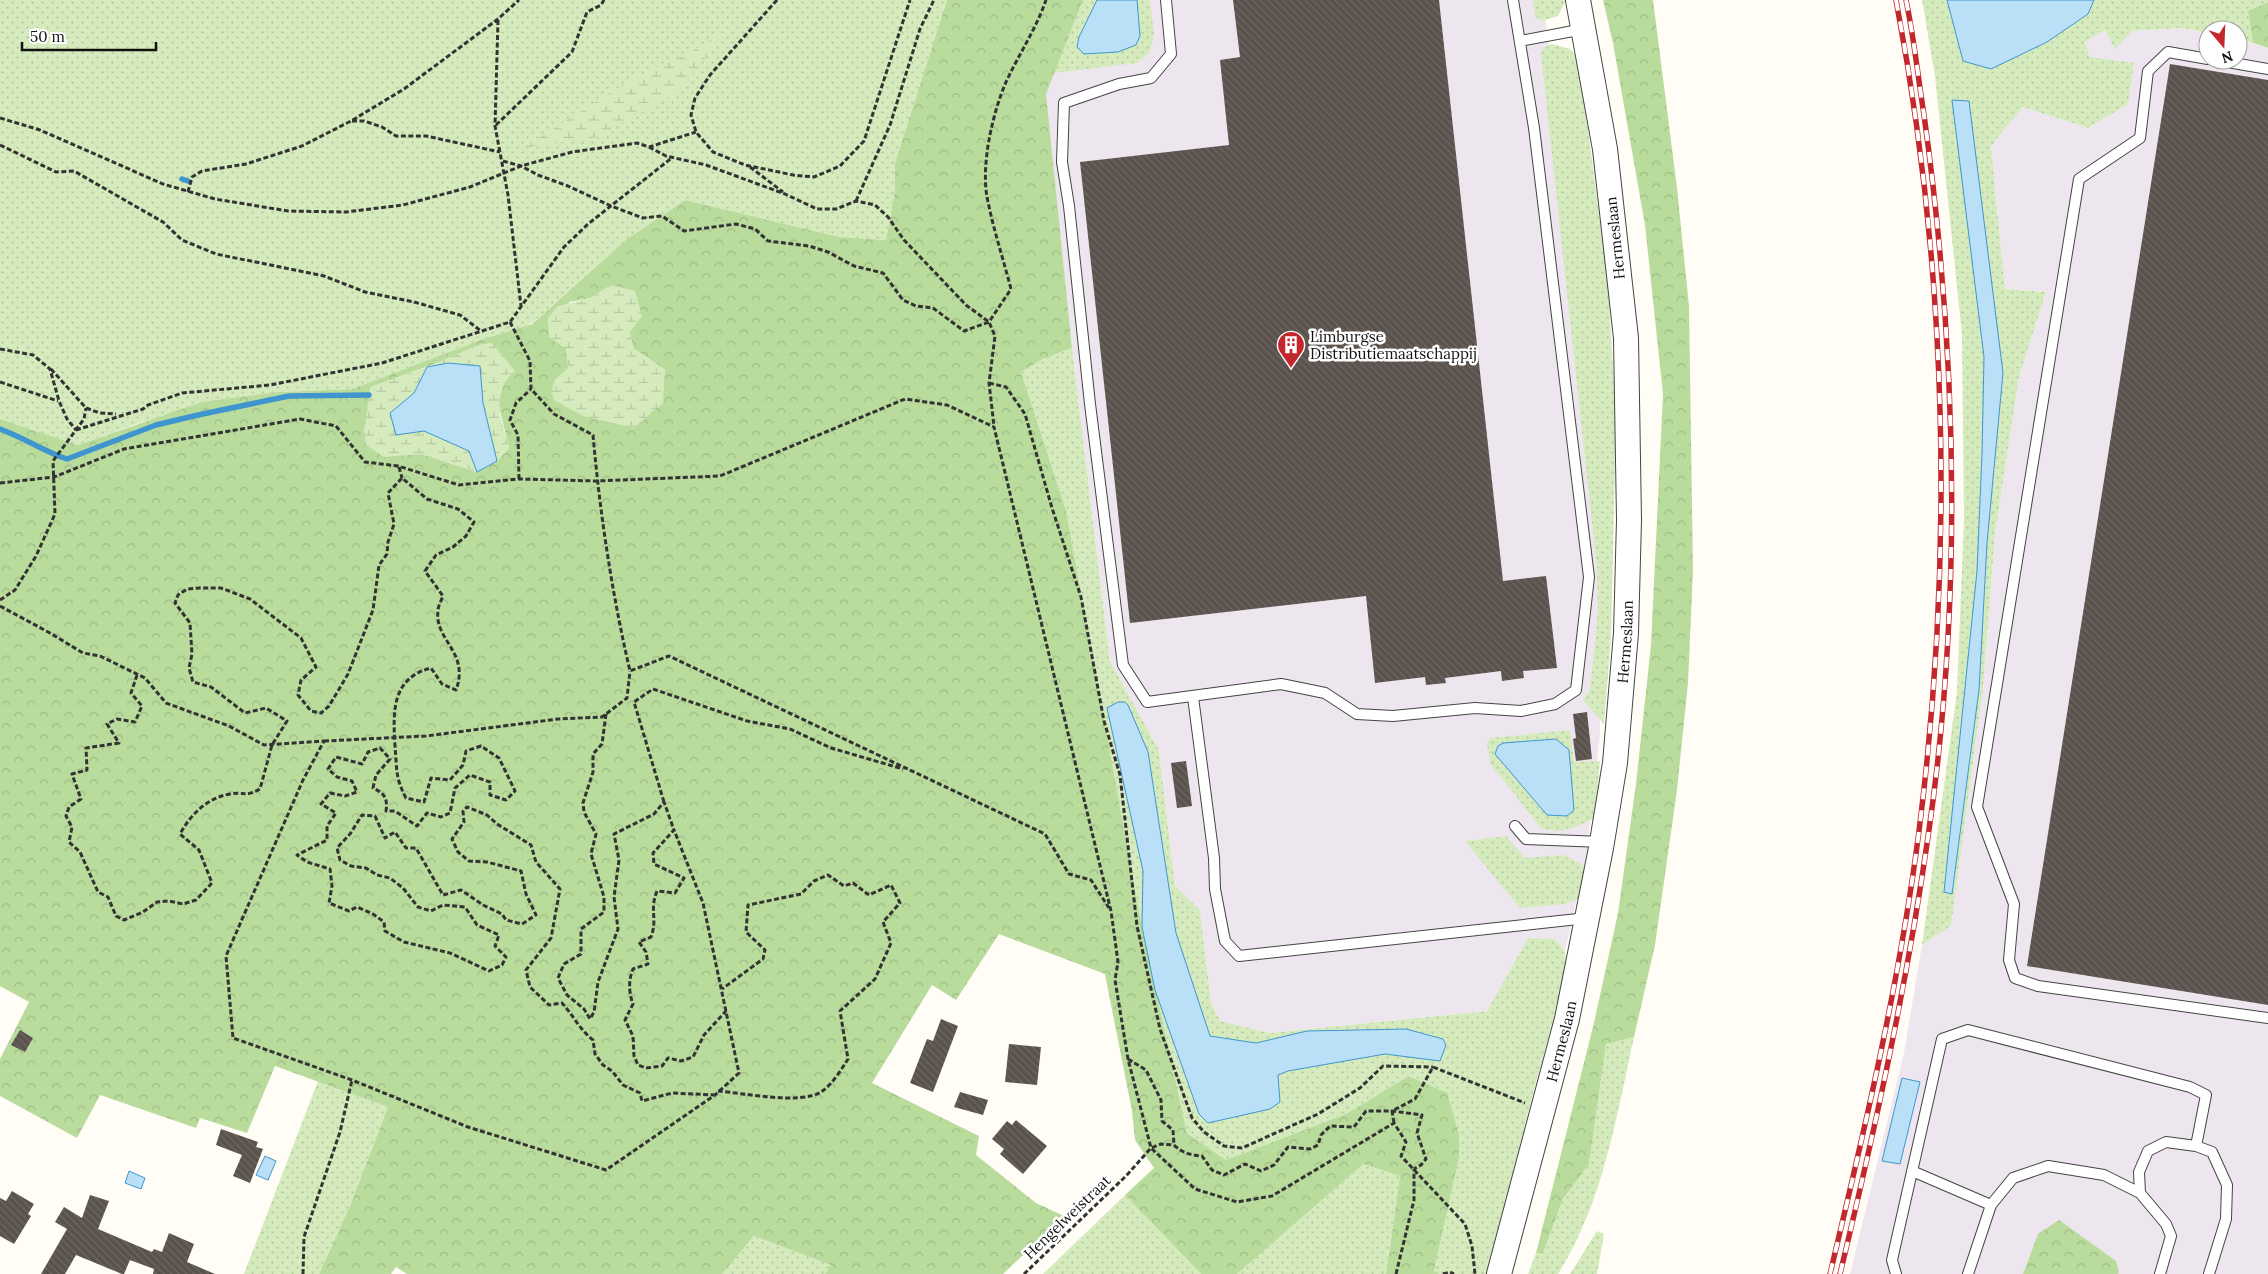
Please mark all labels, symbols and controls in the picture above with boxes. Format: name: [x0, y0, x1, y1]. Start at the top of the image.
scale bar: [22, 20, 156, 52]
north arrow: [2198, 20, 2248, 70]
text: 50 m: [30, 27, 65, 46]
text: N: [2219, 47, 2235, 68]
street label: Hermeslaan: [1601, 196, 1629, 280]
place label: Limburgse Distributiemaatschappij: [1310, 327, 1477, 363]
building icon: Limburgse Distributiemaatschappij: [1276, 330, 1306, 369]
street label: Hermeslaan: [1612, 600, 1636, 684]
street label: Hermeslaan: [1541, 999, 1580, 1084]
street label: Hengelweistraat: [1020, 1171, 1115, 1263]

